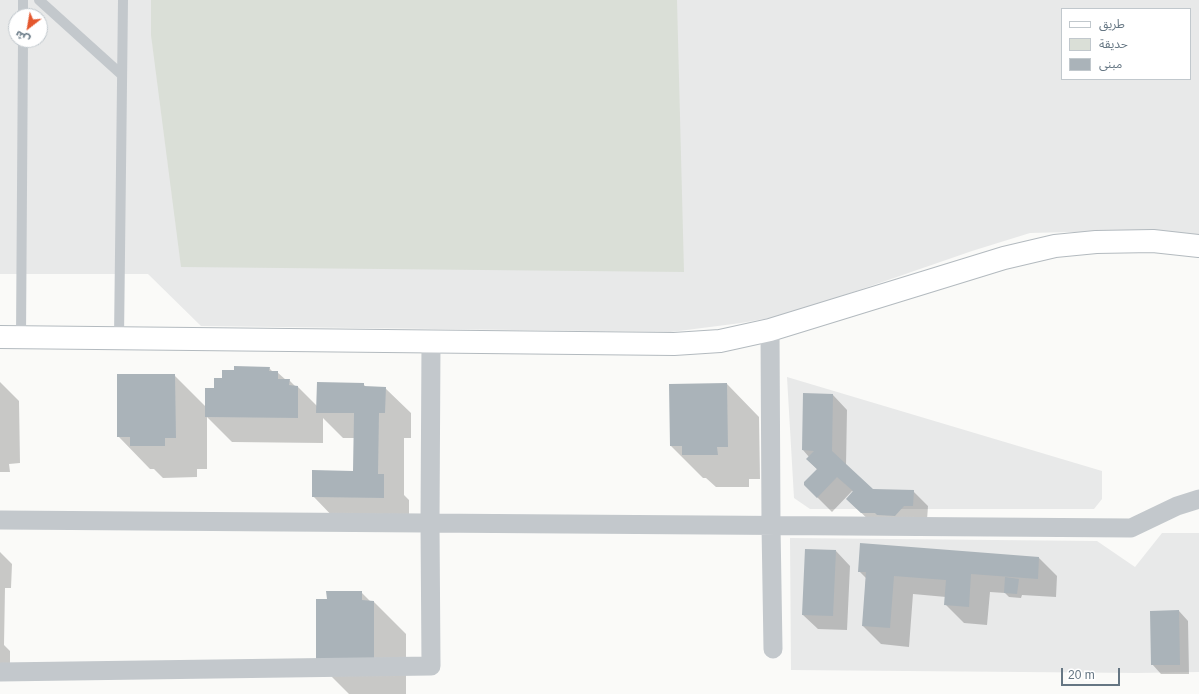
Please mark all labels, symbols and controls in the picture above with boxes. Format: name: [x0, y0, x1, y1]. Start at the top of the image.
north arrow: [8, 8, 48, 48]
legend: [1061, 8, 1191, 80]
text: طريق: [1099, 17, 1125, 31]
text: ش: [13, 28, 32, 46]
text: حديقة: [1099, 37, 1128, 51]
text: مبنى: [1099, 57, 1122, 71]
scale bar: [1063, 660, 1122, 686]
text: 20 m: [1068, 668, 1095, 682]

